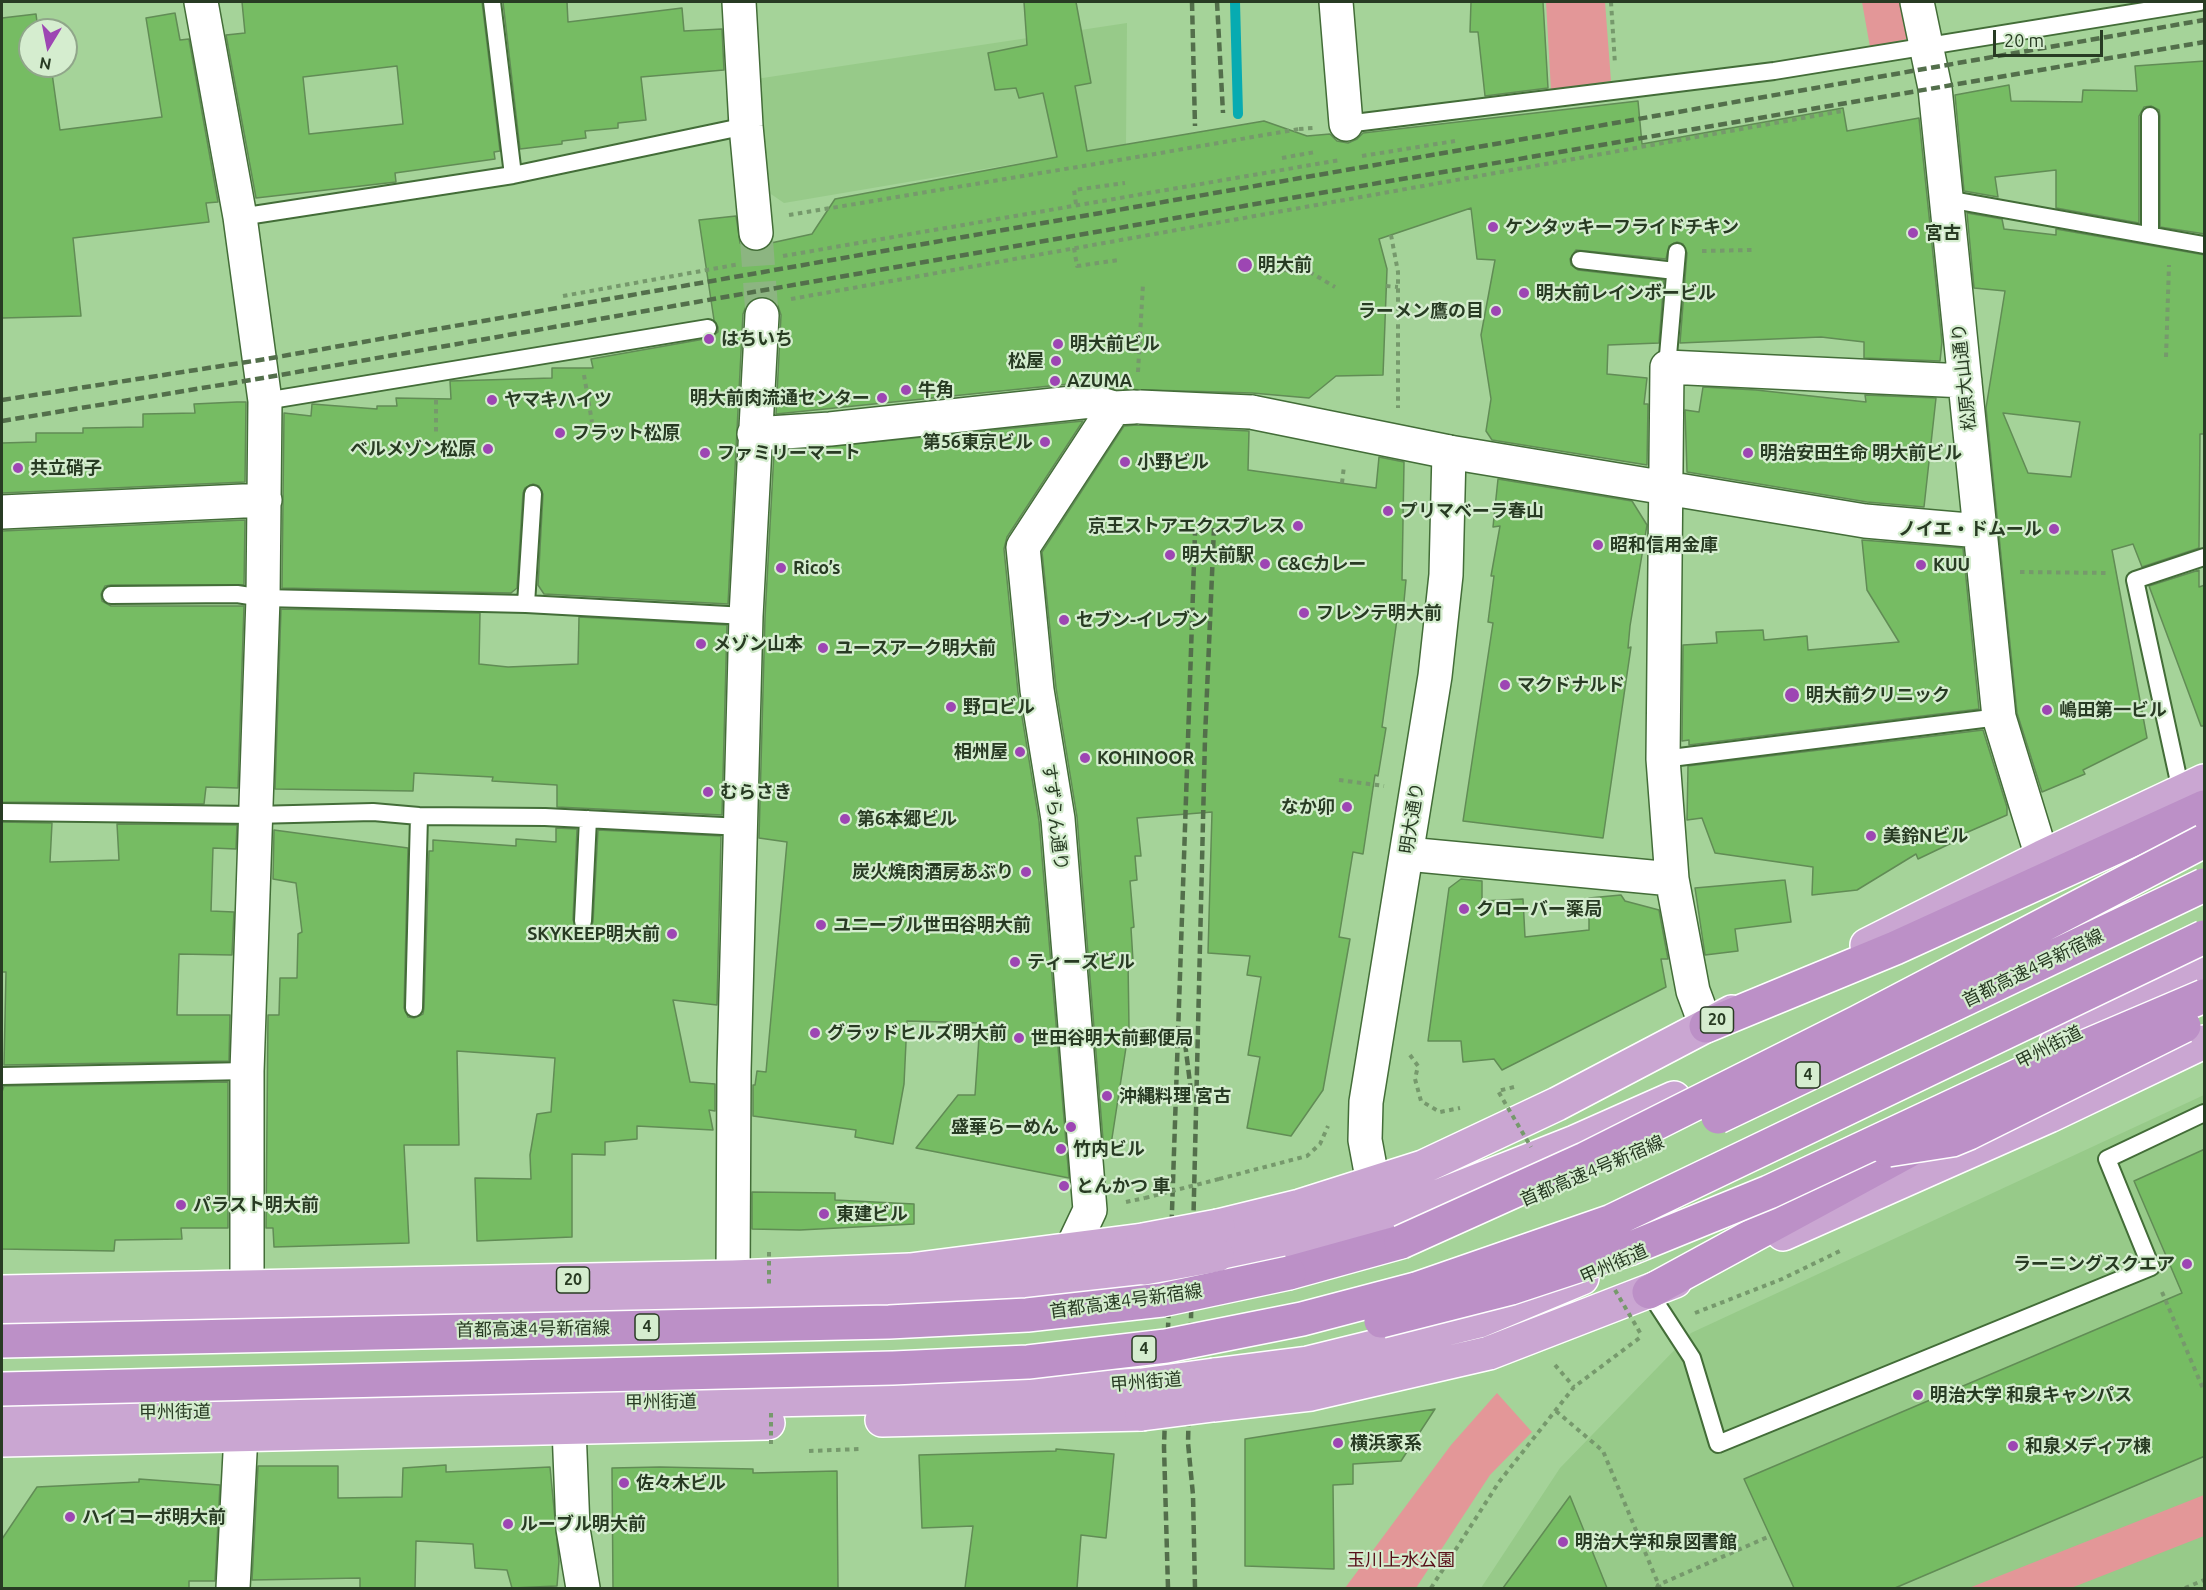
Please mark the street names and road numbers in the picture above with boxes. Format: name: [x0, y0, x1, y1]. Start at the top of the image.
street label: 松原大山通り: [1948, 322, 1980, 432]
street label: すずらん通り: [1038, 762, 1072, 872]
street label: 明大通り: [1396, 781, 1428, 855]
street label: 首都高速4号新宿線: [1959, 925, 2107, 1011]
road number: 20: [1700, 1007, 1734, 1033]
street label: 甲州街道: [2012, 1021, 2086, 1073]
road number: 4: [1796, 1062, 1820, 1088]
street label: 首都高速4号新宿線: [1517, 1131, 1667, 1211]
street label: 甲州街道: [1577, 1239, 1651, 1289]
road number: 20: [556, 1267, 590, 1293]
street label: 首都高速4号新宿線: [1048, 1280, 1204, 1322]
road number: 4: [635, 1314, 659, 1340]
street label: 首都高速4号新宿線: [456, 1317, 610, 1341]
road number: 4: [1132, 1336, 1156, 1362]
street label: 甲州街道: [1109, 1368, 1183, 1396]
street label: 甲州街道: [625, 1391, 697, 1413]
street label: 甲州街道: [139, 1401, 211, 1423]

